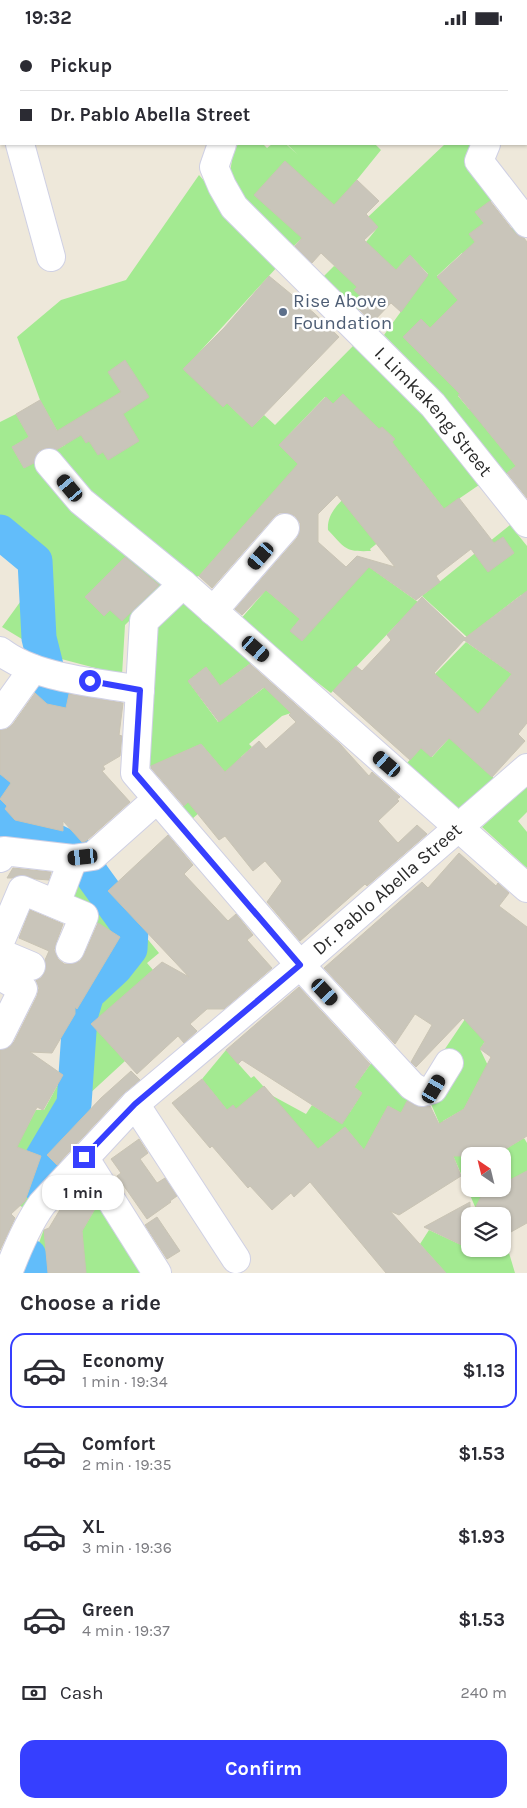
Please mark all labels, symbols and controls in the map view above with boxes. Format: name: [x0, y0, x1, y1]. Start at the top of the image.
text: 19:32: [25, 7, 72, 29]
text: Pickup: [50, 55, 112, 77]
text: Dr. Pablo Abella Street: [50, 104, 250, 126]
place label: Rise Above Foundation: [293, 290, 392, 334]
marker: Rise Above Foundation: [277, 306, 289, 318]
street label: I. Limkakeng Street: [370, 342, 497, 481]
car: [54, 472, 85, 504]
car: [245, 540, 276, 572]
car: [239, 633, 272, 665]
route start: [79, 670, 101, 692]
car: [370, 748, 403, 780]
street label: Dr. Pablo Abella Street: [308, 819, 466, 960]
car: [67, 848, 98, 866]
car: [309, 976, 340, 1008]
car: [420, 1072, 447, 1106]
route end: [73, 1146, 95, 1168]
north arrow: [461, 1147, 511, 1197]
map controls: [461, 1147, 511, 1257]
callout: 1 min: [43, 1175, 125, 1209]
text: 1 min: [63, 1183, 103, 1202]
button: layers: [461, 1207, 511, 1257]
text: Choose a ride: [20, 1290, 161, 1316]
icon: car: [22, 1348, 67, 1393]
text: Economy: [82, 1350, 164, 1372]
text: $1.13: [462, 1360, 505, 1382]
text: 1 min · 19:34: [82, 1372, 168, 1391]
icon: car: [22, 1431, 67, 1476]
text: Comfort: [82, 1433, 156, 1455]
text: $1.53: [458, 1443, 505, 1465]
text: 2 min · 19:35: [82, 1455, 172, 1474]
icon: car: [22, 1514, 67, 1559]
text: XL: [82, 1516, 104, 1538]
text: $1.93: [458, 1526, 505, 1548]
text: 3 min · 19:36: [82, 1538, 172, 1557]
icon: car: [22, 1597, 67, 1642]
text: Green: [82, 1599, 134, 1621]
text: $1.53: [458, 1609, 505, 1631]
text: 4 min · 19:37: [82, 1621, 170, 1640]
icon: cash: [20, 1679, 48, 1707]
text: Cash: [60, 1682, 104, 1704]
text: 240 m: [461, 1683, 507, 1702]
button: Confirm: [20, 1740, 507, 1798]

